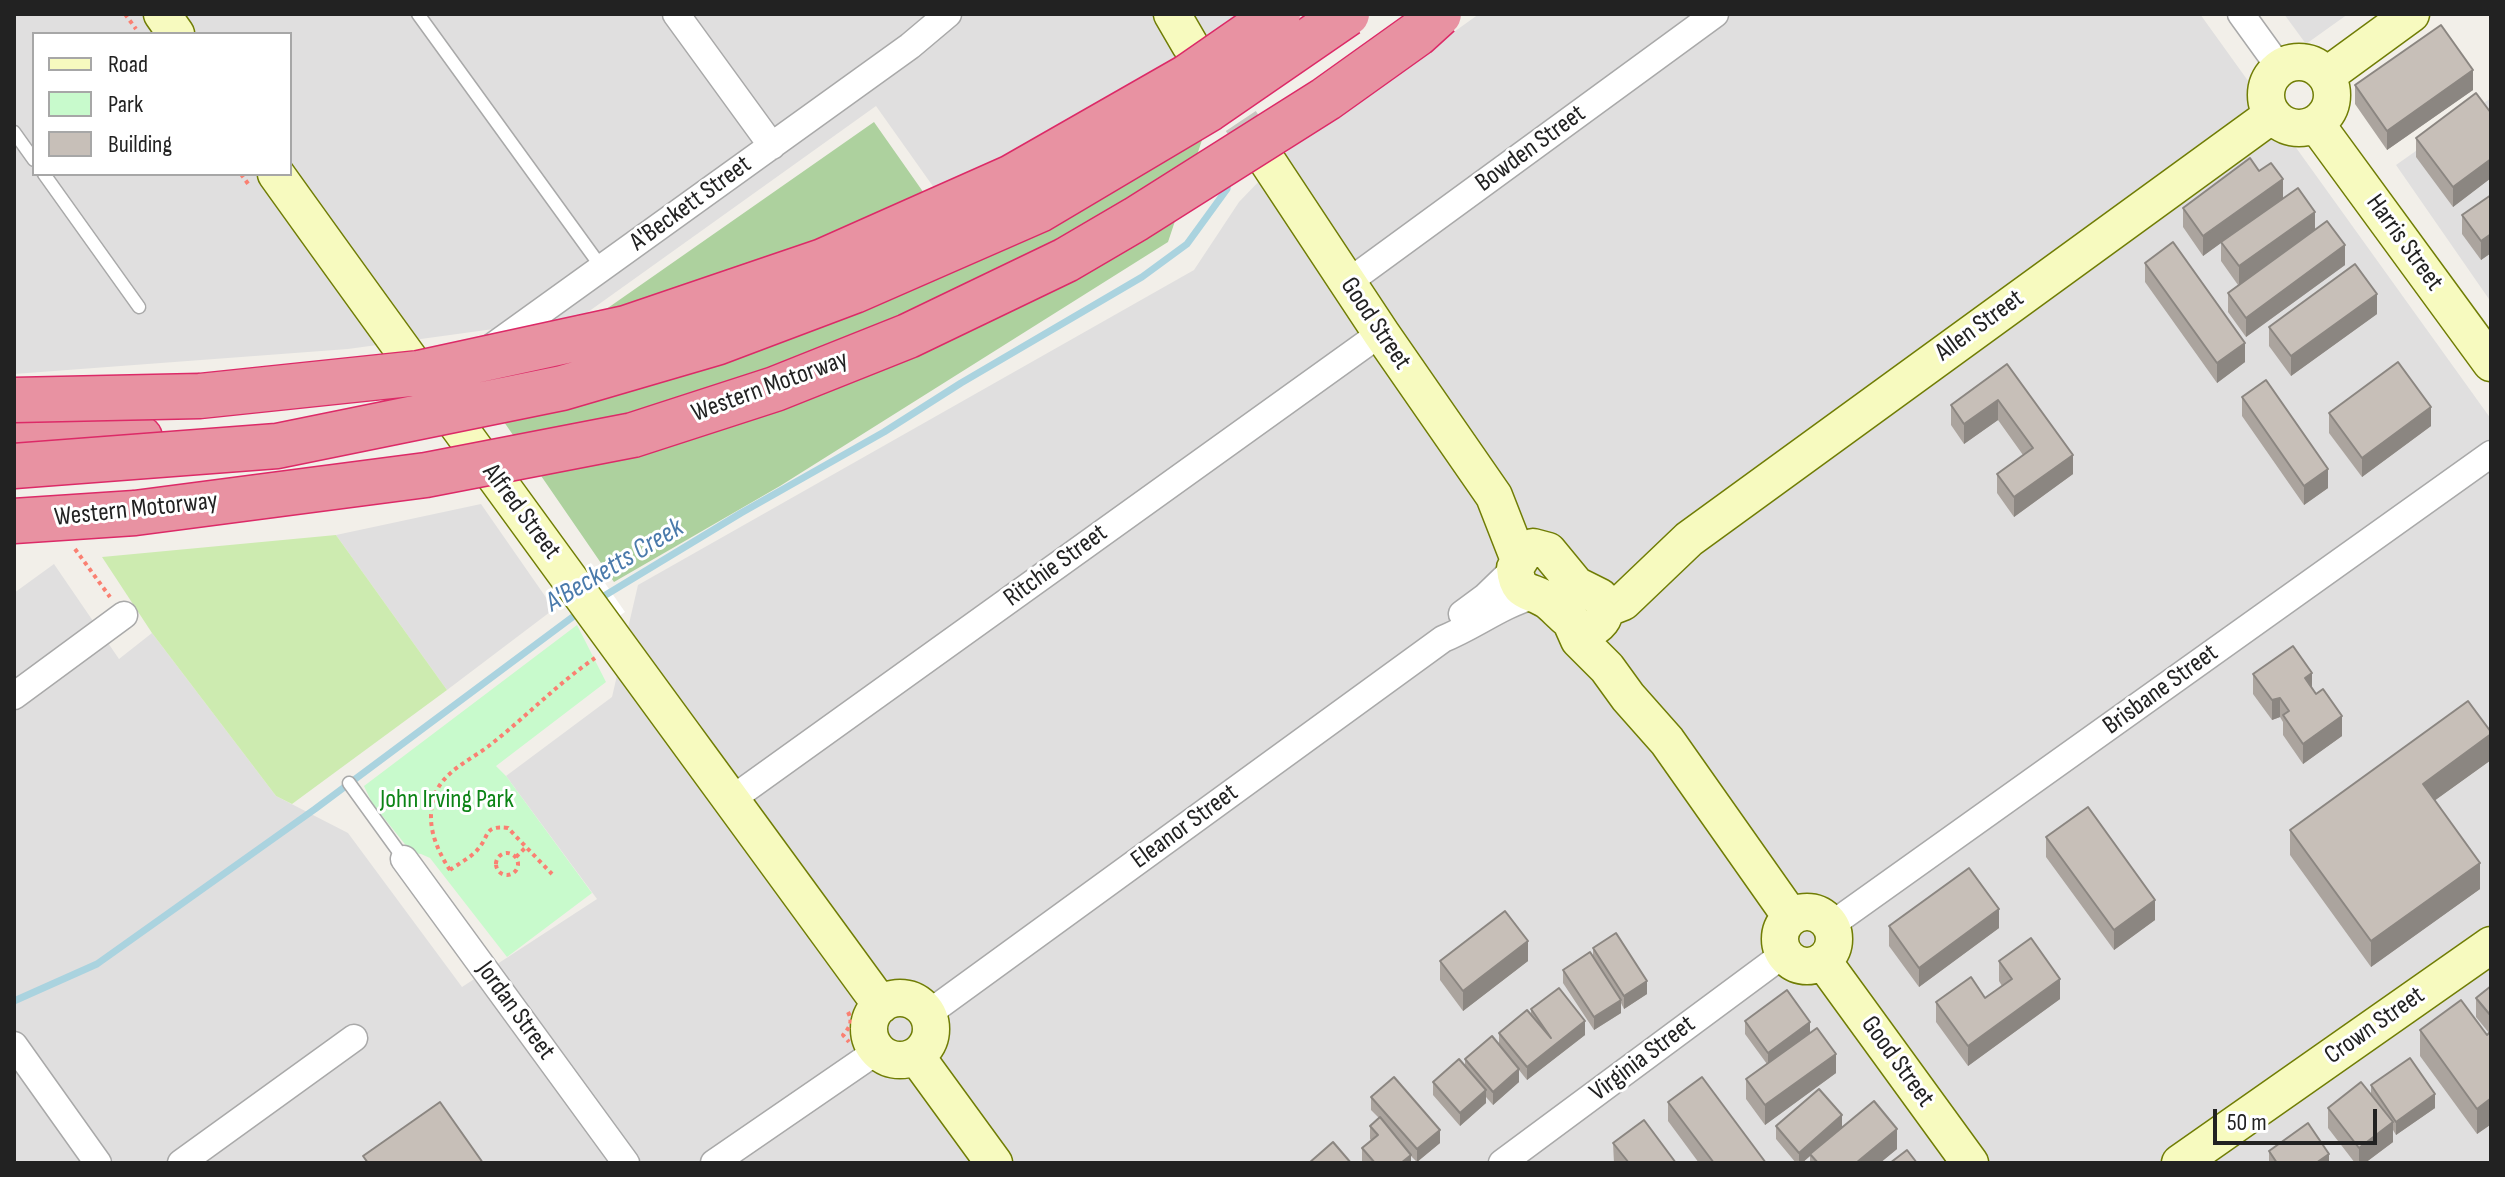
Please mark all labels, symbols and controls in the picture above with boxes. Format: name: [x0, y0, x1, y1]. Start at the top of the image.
legend: [32, 32, 292, 176]
text: Road: [108, 50, 148, 79]
text: Park: [108, 90, 143, 119]
street label: Bowden Street: [1470, 99, 1592, 199]
text: Building: [108, 130, 172, 159]
street label: A'Beckett Street: [624, 150, 758, 258]
street label: Harris Street: [2359, 189, 2449, 297]
street label: Good Street: [1333, 272, 1417, 376]
street label: Allen Street: [1930, 283, 2030, 369]
street label: Western Motorway: [688, 344, 852, 430]
street label: Alfred Street: [475, 458, 567, 566]
street label: Western Motorway: [53, 486, 219, 534]
water label: A'Becketts Creek: [540, 512, 690, 620]
street label: Ritchie Street: [998, 518, 1114, 614]
street label: Brisbane Street: [2097, 638, 2225, 742]
street label: Eleanor Street: [1126, 778, 1244, 876]
park label: John Irving Park: [380, 784, 514, 816]
street label: Jordan Street: [469, 956, 561, 1066]
street label: Crown Street: [2319, 980, 2431, 1072]
street label: Virginia Street: [1584, 1009, 1702, 1109]
street label: Good Street: [1854, 1011, 1940, 1113]
scale bar: [2217, 1093, 2381, 1143]
text: 50 m: [2227, 1108, 2267, 1137]

